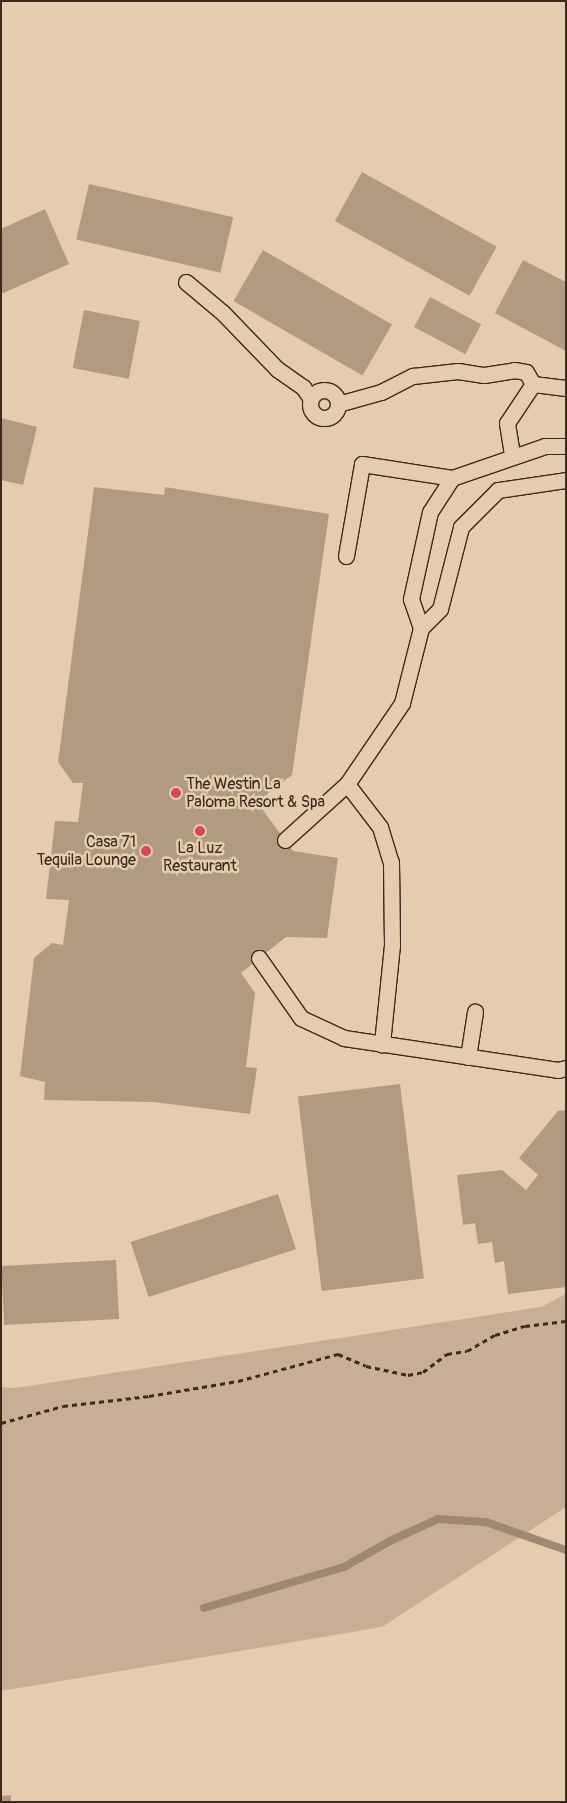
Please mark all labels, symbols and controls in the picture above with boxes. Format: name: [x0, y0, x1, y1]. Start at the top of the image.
place label: The Westin La Paloma Resort & Spa: [186, 774, 325, 812]
marker: The Westin La Paloma Resort & Spa: [170, 787, 182, 799]
marker: La Luz Restaurant: [194, 825, 206, 837]
place label: Casa 71 Tequila Lounge: [36, 832, 136, 870]
place label: La Luz Restaurant: [163, 838, 237, 876]
marker: Casa 71 Tequila Lounge: [140, 845, 152, 857]

